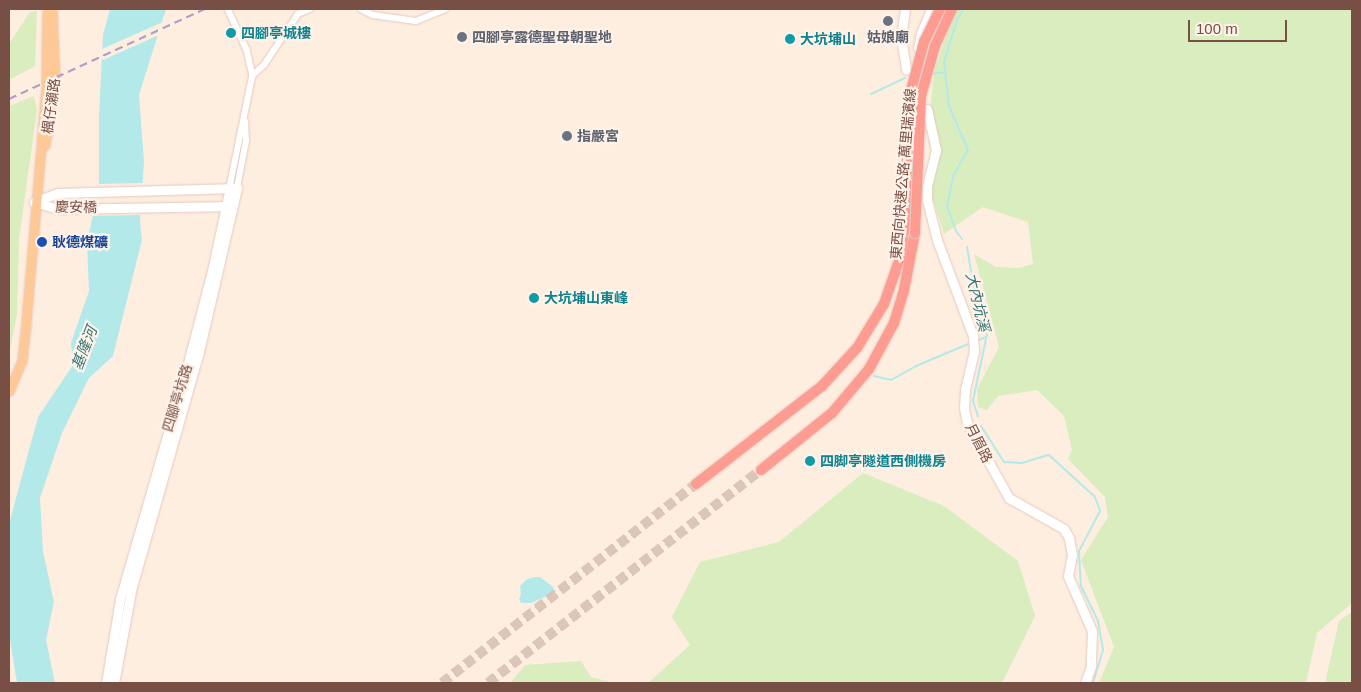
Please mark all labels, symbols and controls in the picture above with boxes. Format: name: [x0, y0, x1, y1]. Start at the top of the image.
scale bar: [1191, 10, 1290, 42]
marker: 姑娘廟: [882, 15, 894, 27]
text: 100 m: [1196, 20, 1238, 37]
place label: 四腳亭城樓: [241, 25, 311, 41]
marker: 四腳亭城樓: [225, 27, 237, 39]
place label: 四腳亭露德聖母朝聖地: [472, 29, 612, 45]
place label: 姑娘廟: [867, 29, 909, 45]
marker: 四腳亭露德聖母朝聖地: [456, 31, 468, 43]
place label: 大坑埔山: [800, 31, 856, 47]
marker: 大坑埔山: [784, 33, 796, 45]
street label: 楓仔瀨路: [39, 77, 63, 135]
street label: 東西向快速公路 萬里瑞濱線: [887, 88, 919, 260]
place label: 指嚴宮: [577, 128, 619, 144]
marker: 指嚴宮: [561, 130, 573, 142]
street label: 慶安橋: [55, 198, 97, 216]
place label: 耿德煤礦: [52, 234, 108, 250]
marker: 耿德煤礦: [36, 236, 48, 248]
water label: 大內坑溪: [962, 271, 994, 333]
place label: 大坑埔山東峰: [544, 290, 628, 306]
marker: 大坑埔山東峰: [528, 292, 540, 304]
water label: 基隆河: [68, 324, 100, 372]
street label: 四腳亭坑路: [159, 362, 195, 434]
street label: 月眉路: [962, 420, 996, 466]
place label: 四脚亭隧道西側機房: [820, 453, 946, 469]
marker: 四脚亭隧道西側機房: [804, 455, 816, 467]

